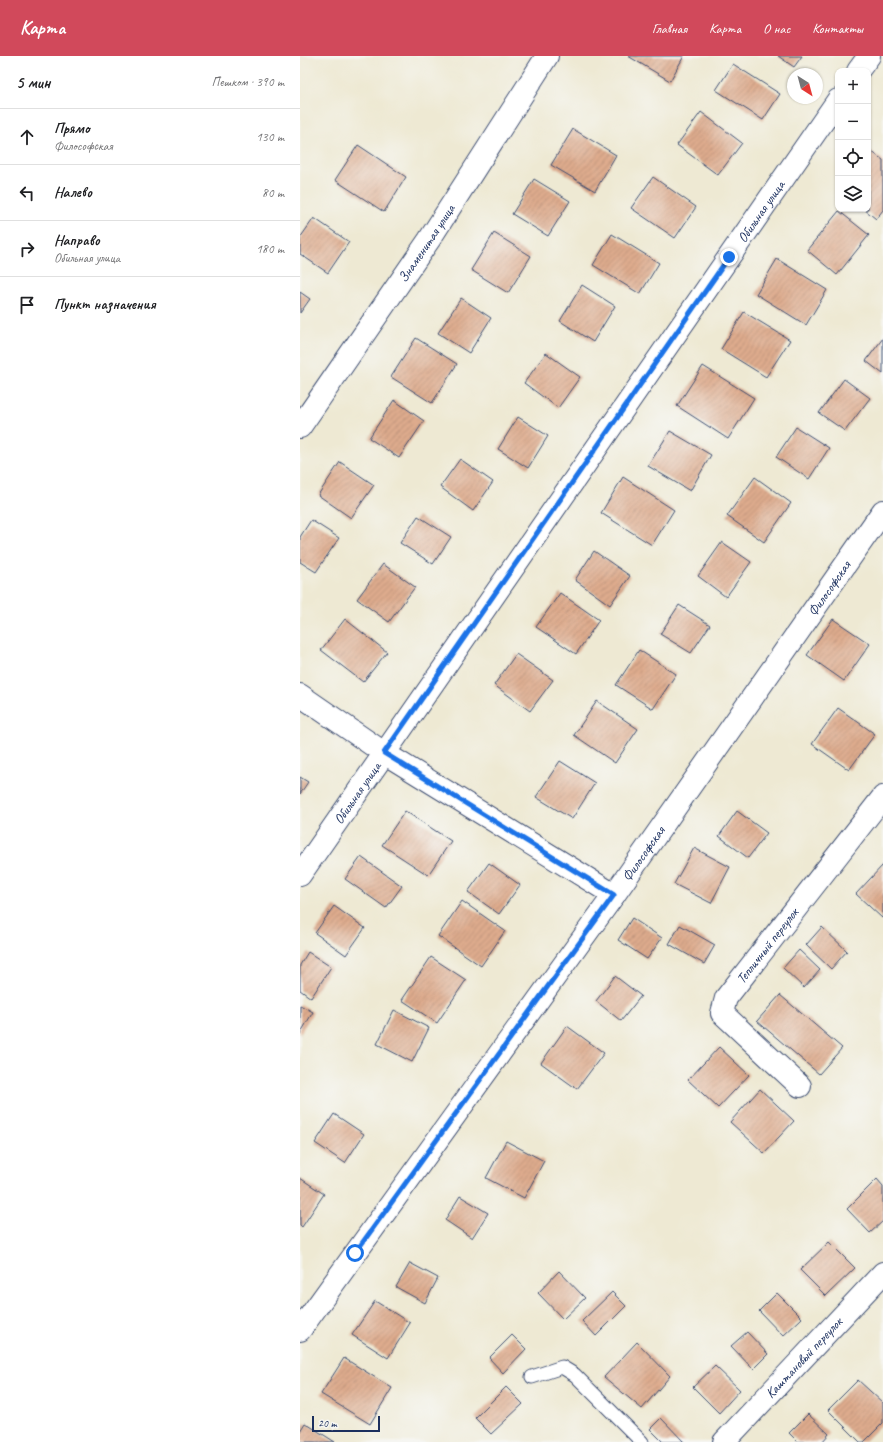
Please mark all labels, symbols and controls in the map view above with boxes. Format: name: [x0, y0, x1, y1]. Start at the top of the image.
text: Карта: [20, 16, 65, 40]
text: Главная: [652, 20, 687, 37]
text: Карта: [709, 20, 741, 37]
text: О нас: [763, 20, 790, 37]
text: Контакты: [812, 20, 863, 37]
north arrow: [787, 68, 823, 104]
map controls: [835, 68, 871, 212]
button: +: [835, 68, 871, 104]
text: 5 мин: [16, 72, 50, 93]
text: Пешком · 390 m: [211, 74, 284, 90]
button: −: [835, 104, 871, 140]
text: Прямо: [54, 119, 90, 138]
icon: ahead: [16, 126, 38, 148]
text: 130 m: [256, 129, 284, 145]
text: Философская: [54, 138, 113, 154]
button: locate: [835, 140, 871, 176]
street label: Обильная улица: [734, 176, 789, 246]
button: layers: [835, 176, 871, 212]
icon: left: [16, 182, 38, 204]
text: Налево: [54, 183, 92, 202]
text: 80 m: [262, 185, 284, 201]
street label: Знаменитая улица: [395, 200, 459, 286]
text: Направо: [54, 231, 100, 250]
icon: right: [16, 238, 38, 260]
text: 180 m: [256, 241, 284, 257]
route end: [720, 248, 738, 266]
text: Обильная улица: [54, 250, 120, 266]
icon: arrive: [16, 294, 38, 316]
text: Пункт назначения: [54, 295, 156, 314]
street label: Философская: [804, 556, 855, 619]
street label: Обильная улица: [330, 758, 385, 827]
street label: Философская: [618, 822, 669, 885]
street label: Тепличный переулок: [733, 903, 803, 987]
route start: [346, 1244, 364, 1262]
street label: Каштановый переулок: [762, 1313, 847, 1402]
scale bar: [312, 1414, 380, 1433]
text: 20 m: [318, 1416, 337, 1430]

